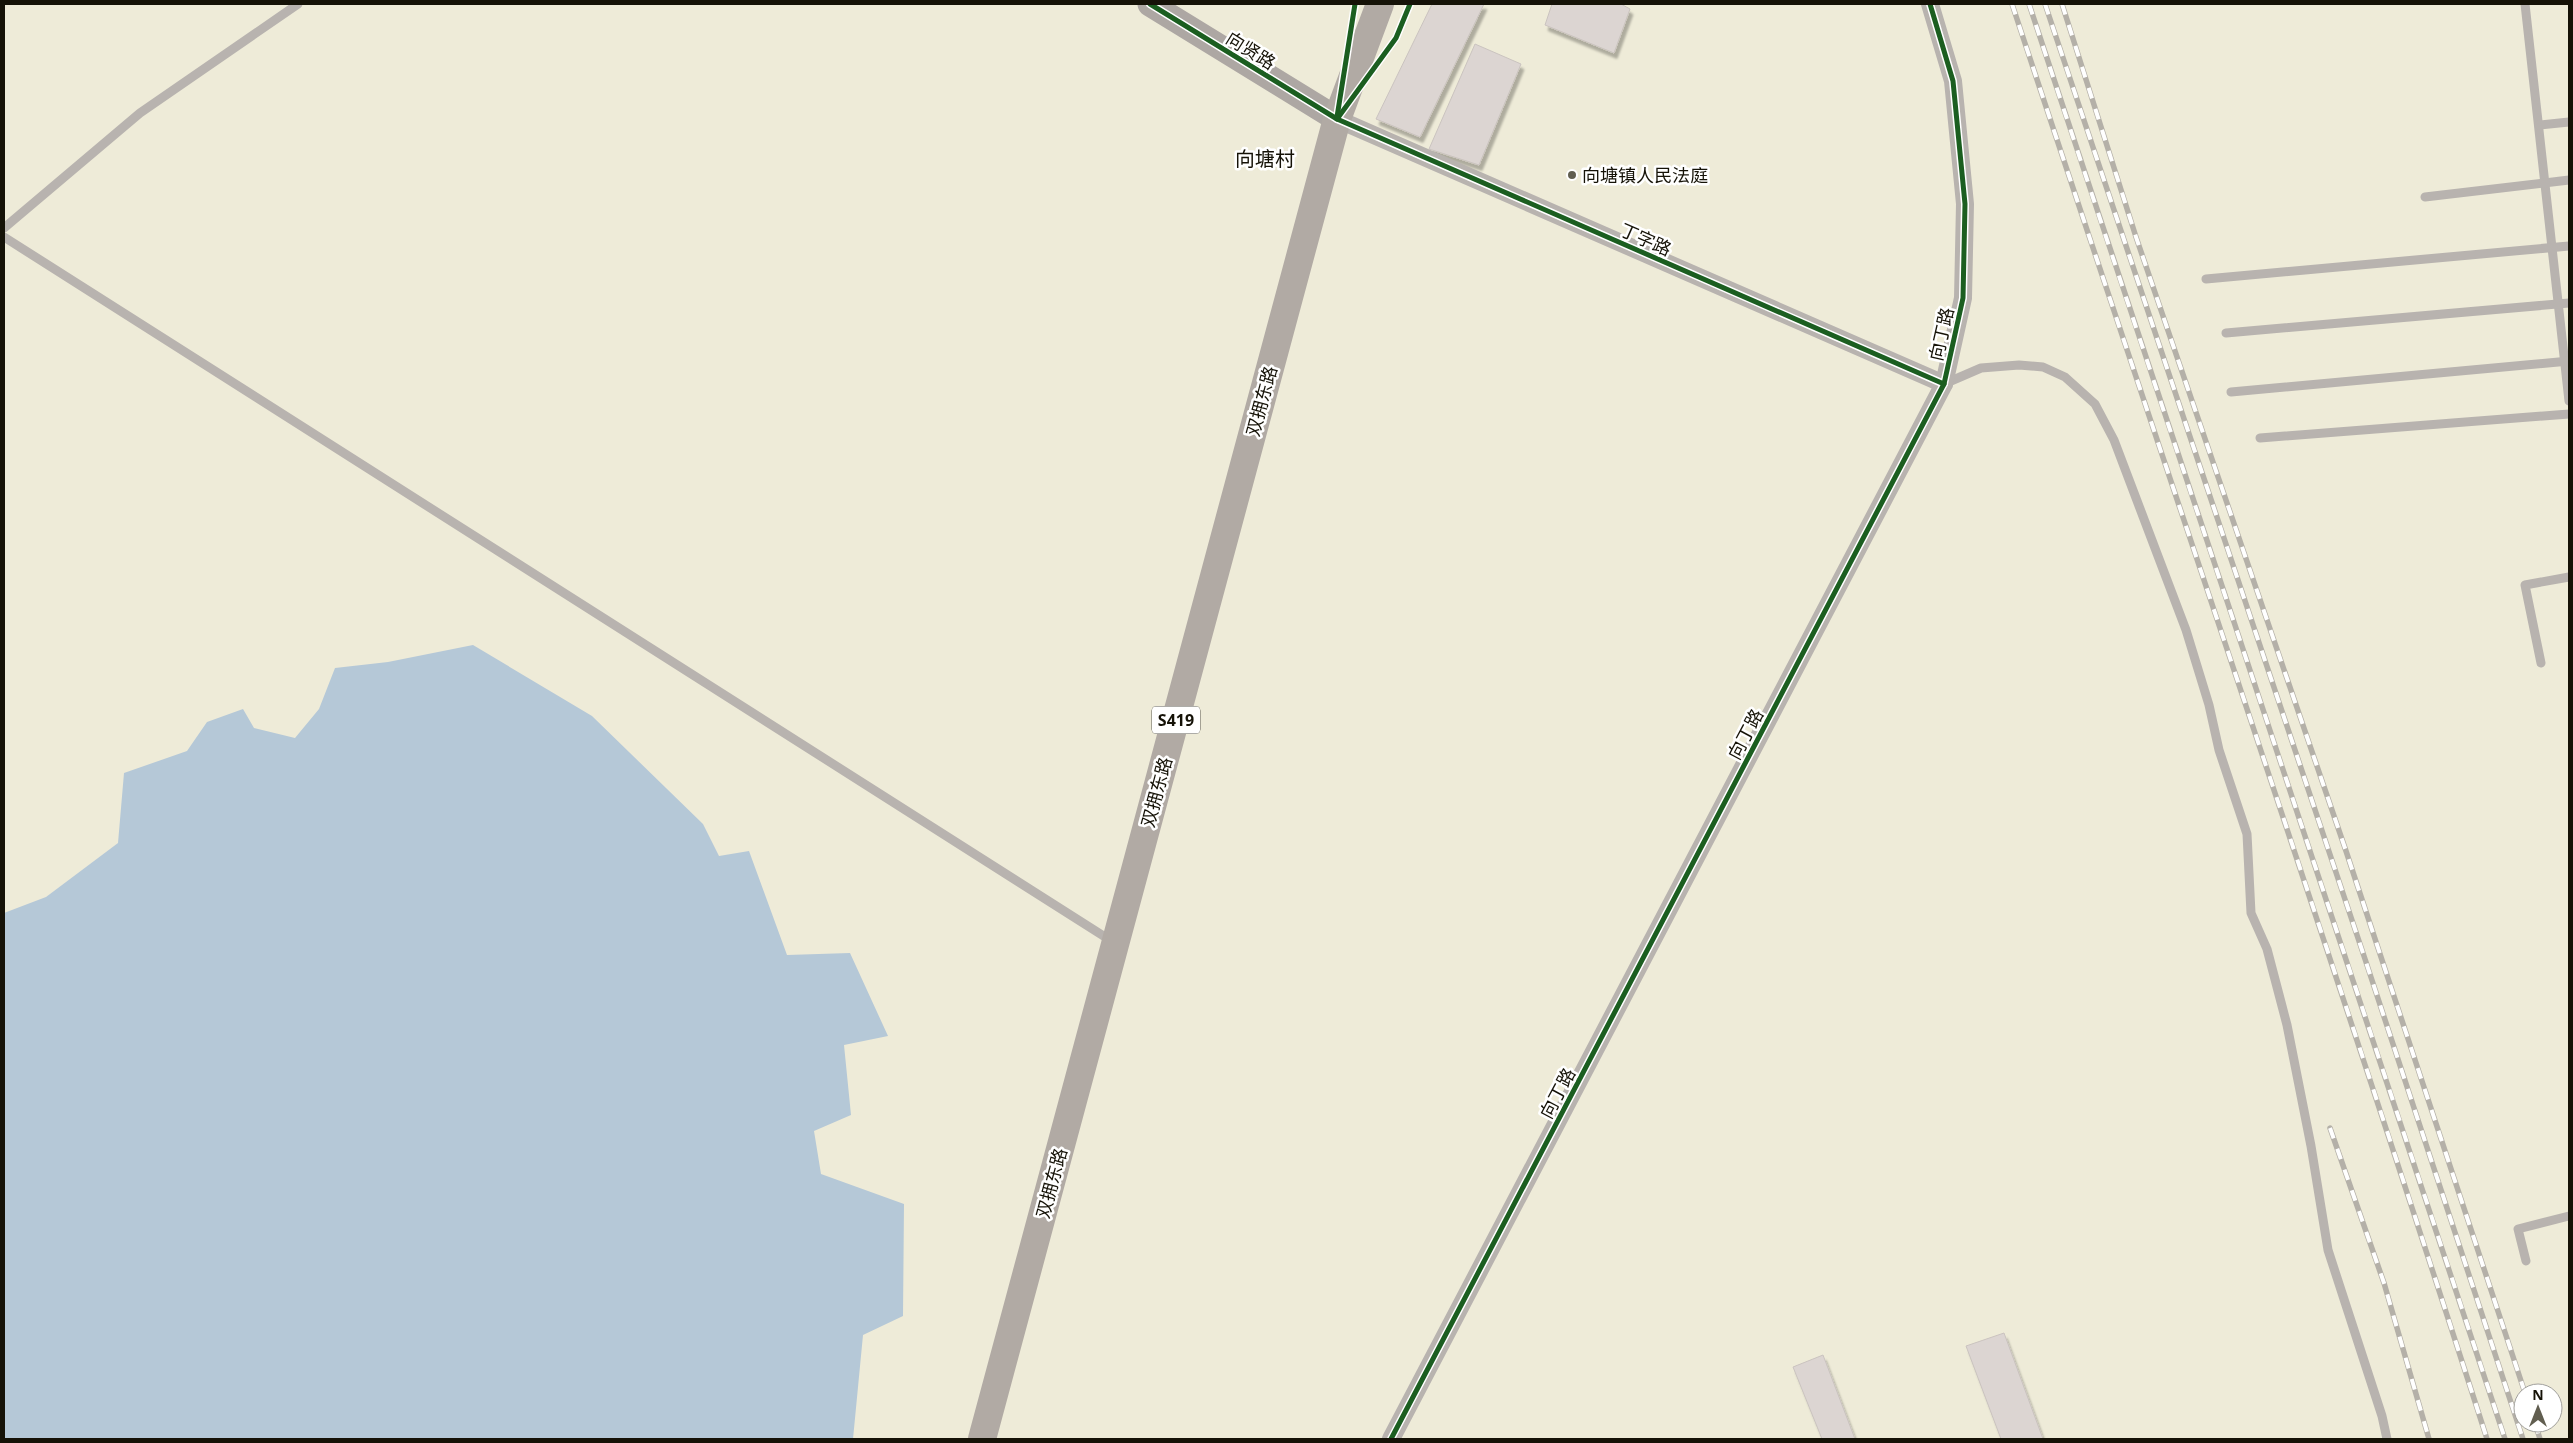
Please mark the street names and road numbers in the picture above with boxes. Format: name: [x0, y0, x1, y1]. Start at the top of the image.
street label: 向贤路: [1222, 26, 1280, 74]
street label: 丁字路: [1616, 217, 1676, 261]
street label: 向丁路: [1923, 305, 1959, 363]
street label: 双拥东路: [1240, 363, 1282, 439]
street label: 向丁路: [1722, 705, 1768, 763]
road number: S419: [1152, 706, 1200, 734]
street label: 双拥东路: [1135, 754, 1177, 830]
street label: 向丁路: [1534, 1064, 1580, 1122]
street label: 双拥东路: [1030, 1145, 1072, 1221]

